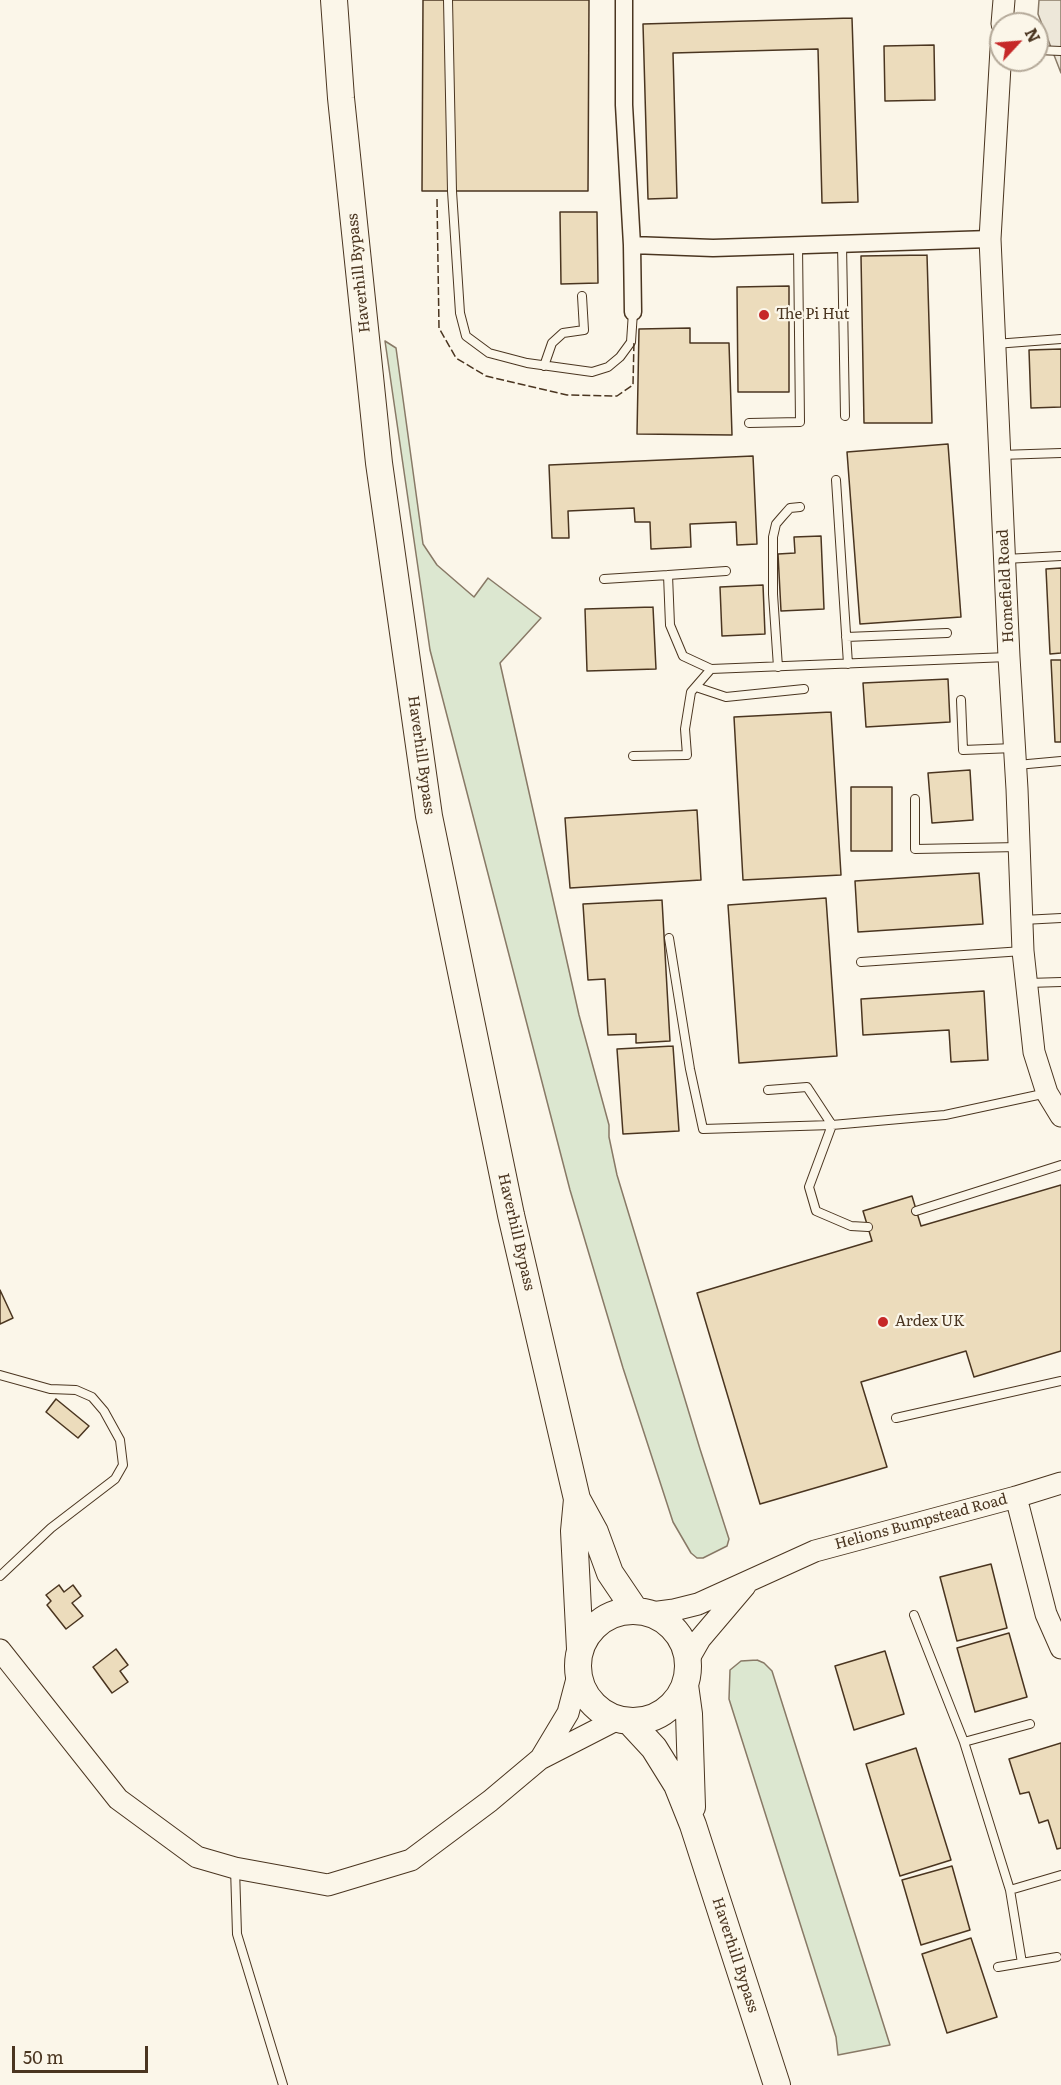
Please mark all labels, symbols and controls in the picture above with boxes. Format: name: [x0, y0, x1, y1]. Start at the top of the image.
north arrow: [989, 12, 1049, 72]
text: N: [1020, 24, 1047, 46]
street label: Haverhill Bypass: [344, 212, 374, 334]
place label: The Pi Hut: [776, 306, 850, 324]
marker: The Pi Hut: [757, 308, 771, 322]
street label: Homefield Road: [994, 529, 1018, 643]
street label: Haverhill Bypass: [404, 694, 438, 816]
street label: Haverhill Bypass: [494, 1172, 538, 1292]
place label: Ardex UK: [895, 1313, 964, 1331]
marker: Ardex UK: [876, 1315, 890, 1329]
street label: Helions Bumpstead Road: [833, 1490, 1009, 1554]
street label: Haverhill Bypass: [708, 1895, 762, 2015]
scale bar: [15, 2034, 152, 2072]
text: 50 m: [23, 2043, 64, 2070]

